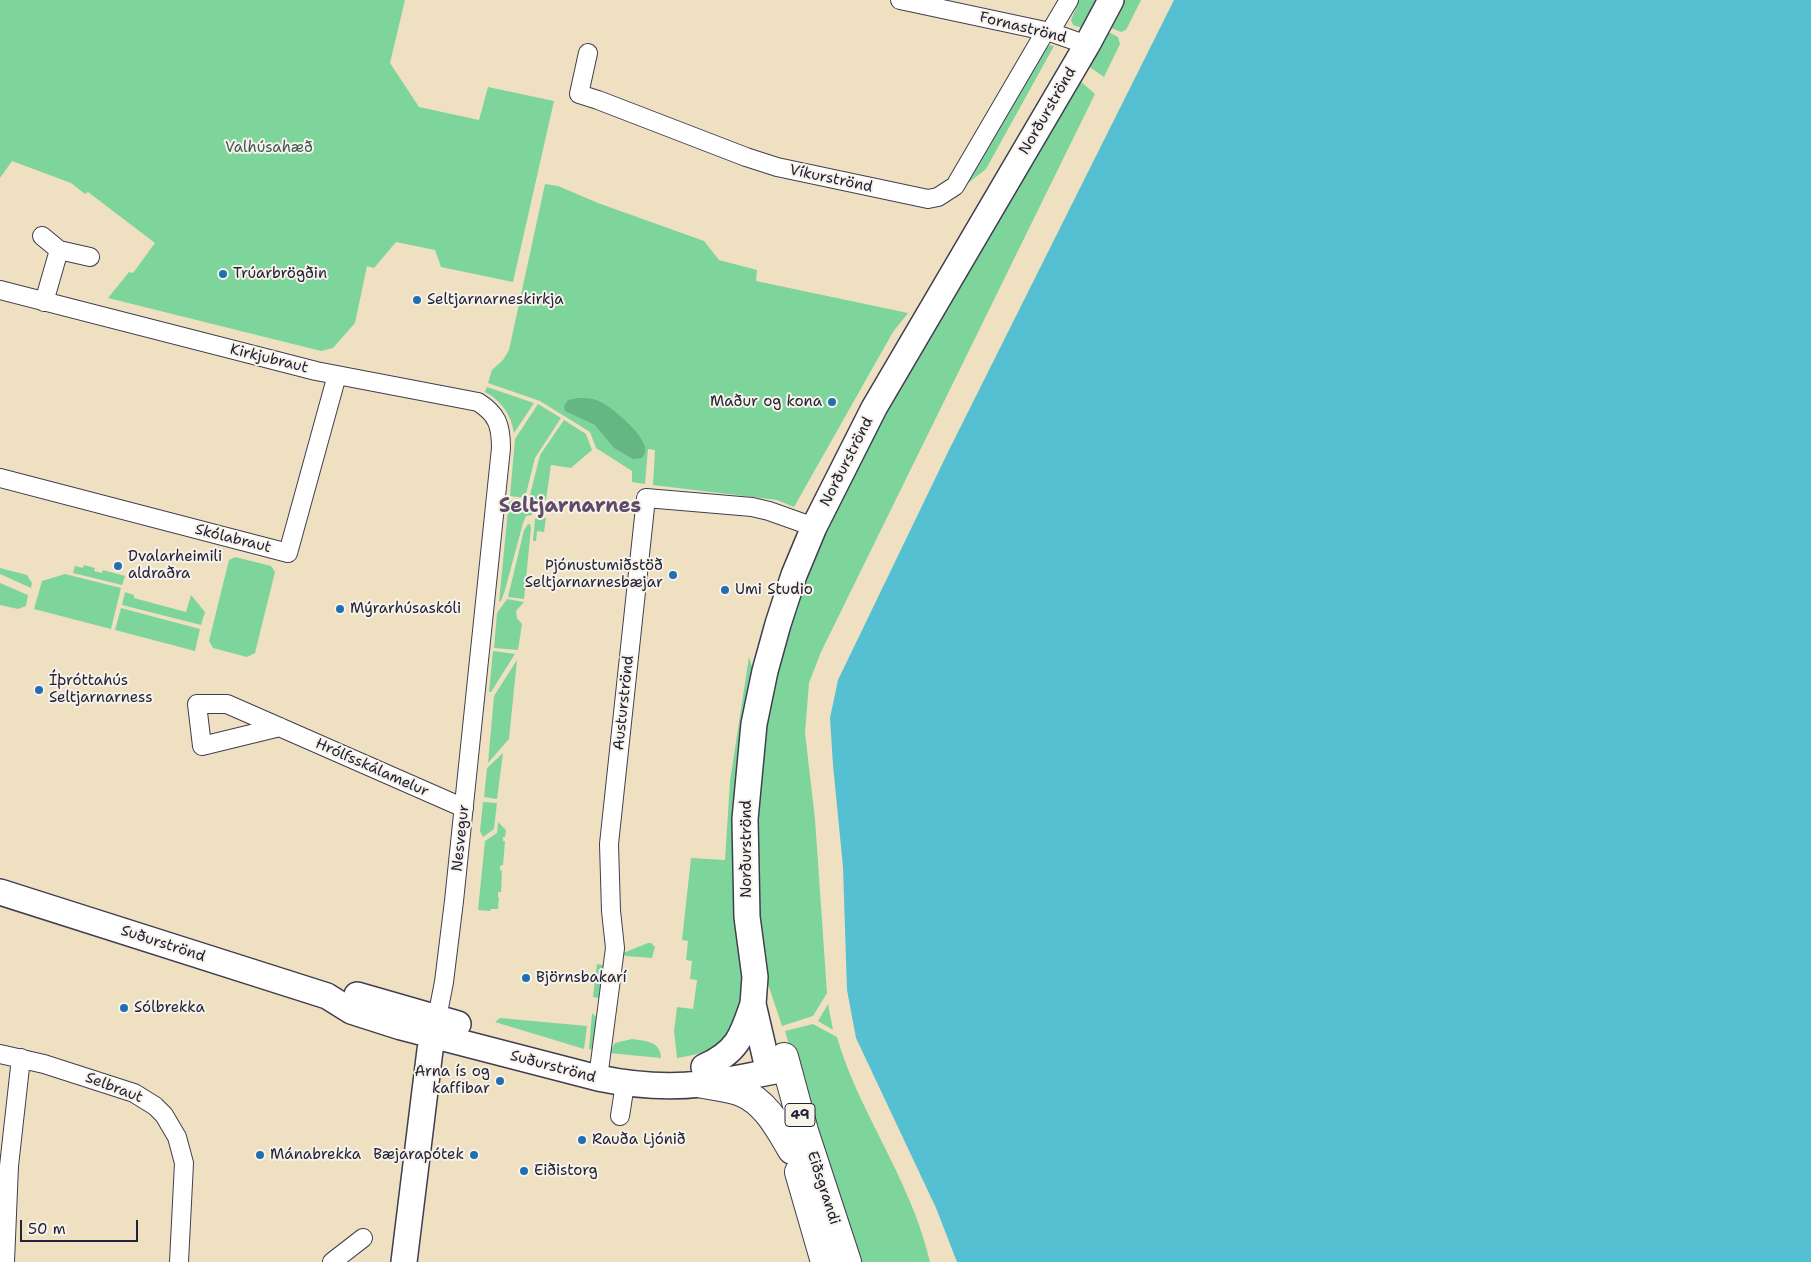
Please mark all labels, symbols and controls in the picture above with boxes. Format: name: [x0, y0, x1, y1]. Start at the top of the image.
street label: Fornaströnd: [978, 8, 1068, 48]
street label: Norðurströnd: [1016, 64, 1080, 158]
park label: Valhúsahæð: [225, 139, 313, 157]
street label: Víkurströnd: [788, 161, 874, 197]
place label: Trúarbrögðin: [233, 265, 327, 283]
marker: Trúarbrögðin: [217, 268, 229, 280]
place label: Seltjarnarneskirkja: [427, 291, 564, 309]
marker: Seltjarnarneskirkja: [411, 294, 423, 306]
street label: Kirkjubraut: [228, 341, 310, 377]
place label: Maður og kona: [710, 393, 822, 411]
marker: Maður og kona: [826, 396, 838, 408]
street label: Norðurströnd: [817, 414, 877, 510]
district label: Seltjarnarnes: [499, 495, 641, 519]
street label: Skólabraut: [193, 521, 273, 557]
place label: Dvalarheimili aldraðra: [128, 548, 222, 583]
place label: Þjónustumiðstöð Seltjarnarnesbæjar: [525, 557, 663, 592]
marker: Dvalarheimili aldraðra: [112, 560, 124, 572]
marker: Þjónustumiðstöð Seltjarnarnesbæjar: [667, 569, 679, 581]
place label: Umi Studio: [735, 581, 813, 599]
marker: Umi Studio: [719, 584, 731, 596]
place label: Mýrarhúsaskóli: [350, 600, 461, 618]
marker: Mýrarhúsaskóli: [334, 603, 346, 615]
street label: Austurströnd: [610, 655, 638, 751]
place label: Íþróttahús Seltjarnarness: [49, 672, 153, 707]
marker: Íþróttahús Seltjarnarness: [33, 684, 45, 696]
street label: Hrólfsskálamelur: [313, 735, 431, 801]
street label: Norðurströnd: [738, 800, 756, 898]
street label: Nesvegur: [449, 804, 473, 872]
street label: Suðurströnd: [118, 922, 208, 966]
place label: Björnsbakarí: [536, 969, 627, 987]
marker: Björnsbakarí: [520, 972, 532, 984]
place label: Sólbrekka: [134, 999, 205, 1017]
marker: Sólbrekka: [118, 1002, 130, 1014]
street label: Suðurströnd: [508, 1047, 598, 1087]
place label: Arna ís og kaffibar: [414, 1063, 490, 1098]
street label: Selbraut: [83, 1069, 145, 1107]
marker: Arna ís og kaffibar: [494, 1075, 506, 1087]
road number: 49: [785, 1104, 815, 1126]
place label: Rauða Ljónið: [592, 1131, 686, 1149]
marker: Rauða Ljónið: [576, 1134, 588, 1146]
place label: Mánabrekka: [270, 1146, 361, 1164]
place label: Bæjarapótek: [373, 1146, 464, 1164]
marker: Mánabrekka: [254, 1149, 266, 1161]
marker: Bæjarapótek: [468, 1149, 480, 1161]
street label: Eiðsgrandi: [803, 1149, 843, 1227]
place label: Eiðistorg: [534, 1162, 598, 1180]
marker: Eiðistorg: [518, 1165, 530, 1177]
scale bar: [22, 1210, 140, 1242]
text: 50 m: [28, 1219, 66, 1239]

